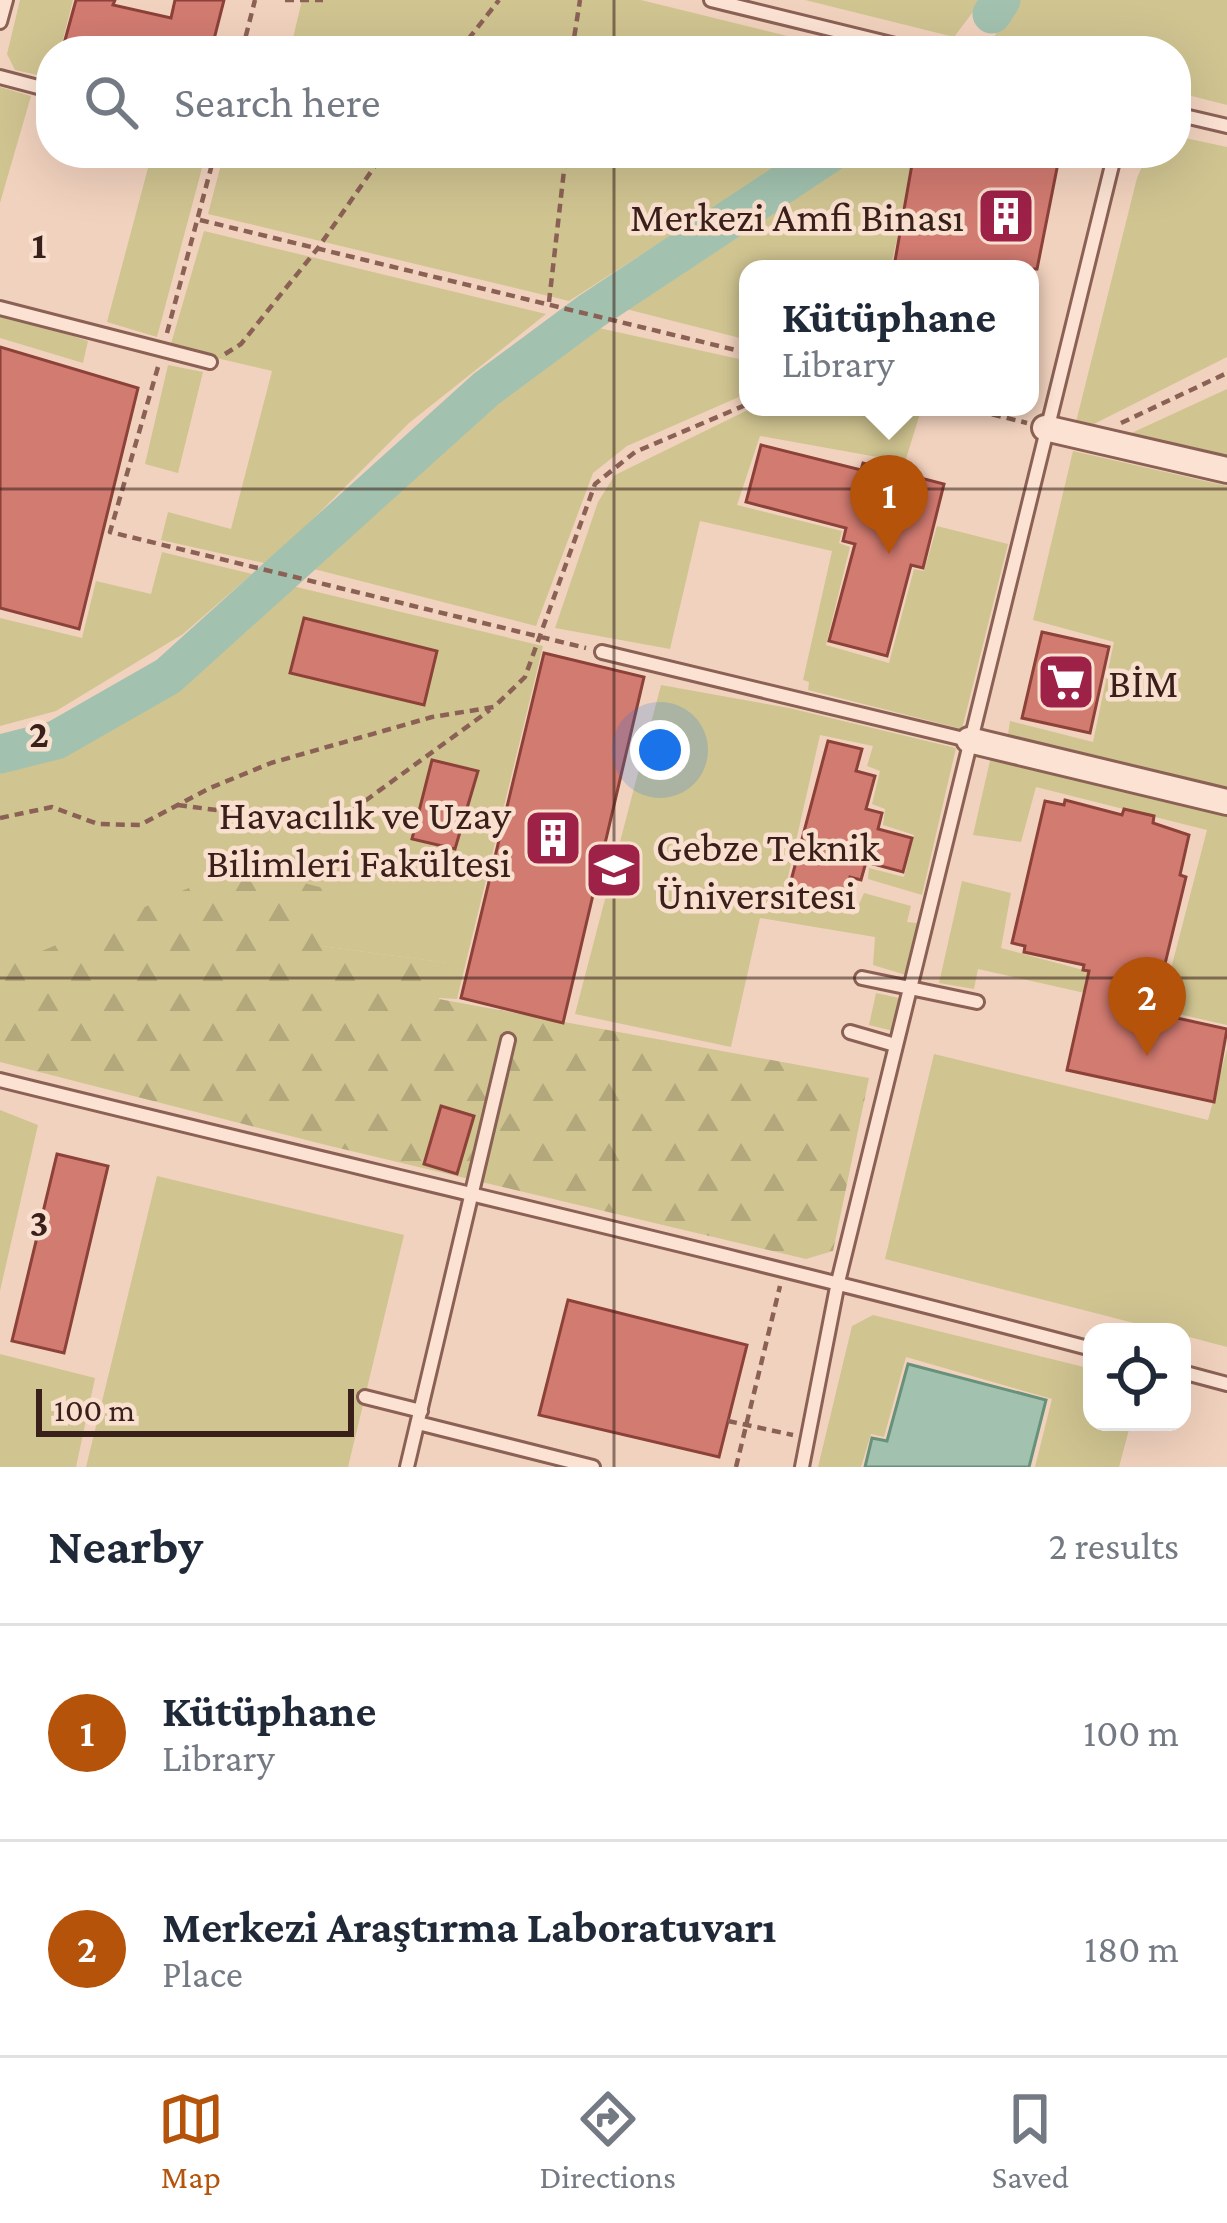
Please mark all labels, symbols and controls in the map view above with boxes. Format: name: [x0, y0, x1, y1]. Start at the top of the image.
search box: [36, 36, 1191, 168]
icon: search: [78, 69, 144, 135]
text: Search here: [174, 77, 381, 127]
building icon: Merkezi Amfi Binası: [975, 185, 1037, 247]
place label: Merkezi Amfi Binası: [630, 193, 964, 240]
text: 1: [32, 223, 46, 266]
popup: [739, 260, 1039, 416]
text: Kütüphane: [782, 292, 996, 342]
text: Library: [782, 342, 895, 385]
pin: 1: [850, 455, 928, 554]
supermarket icon: BİM: [1035, 651, 1097, 713]
place label: BİM: [1108, 659, 1179, 706]
text: 2: [29, 712, 49, 755]
your location: [630, 720, 690, 780]
place label: Havacılık ve Uzay Bilimleri Fakültesi: [206, 791, 512, 886]
building icon: Havacılık ve Uzay Bilimleri Fakültesi: [522, 807, 584, 869]
place label: Gebze Teknik Üniversitesi: [656, 823, 880, 918]
school or university icon: Gebze Teknik Üniversitesi: [583, 839, 645, 901]
pin: 2: [1108, 957, 1186, 1056]
text: 3: [29, 1201, 49, 1244]
map controls: [1083, 1323, 1191, 1431]
button: locate: [1083, 1323, 1191, 1431]
scale bar: [36, 1383, 354, 1436]
text: 100 m: [54, 1391, 135, 1428]
text: Nearby: [48, 1517, 203, 1574]
text: 2 results: [1049, 1524, 1179, 1567]
text: Kütüphane: [162, 1686, 376, 1736]
text: 1: [80, 1711, 94, 1754]
text: 100 m: [1083, 1711, 1179, 1754]
text: Library: [162, 1736, 275, 1779]
text: Merkezi Araştırma Laboratuvarı: [162, 1902, 776, 1952]
text: 2: [77, 1927, 97, 1970]
text: 180 m: [1084, 1927, 1179, 1970]
text: Place: [162, 1952, 243, 1995]
tab: Map: [158, 2086, 224, 2195]
tab: Directions: [540, 2086, 676, 2195]
tab: Saved: [992, 2086, 1069, 2195]

